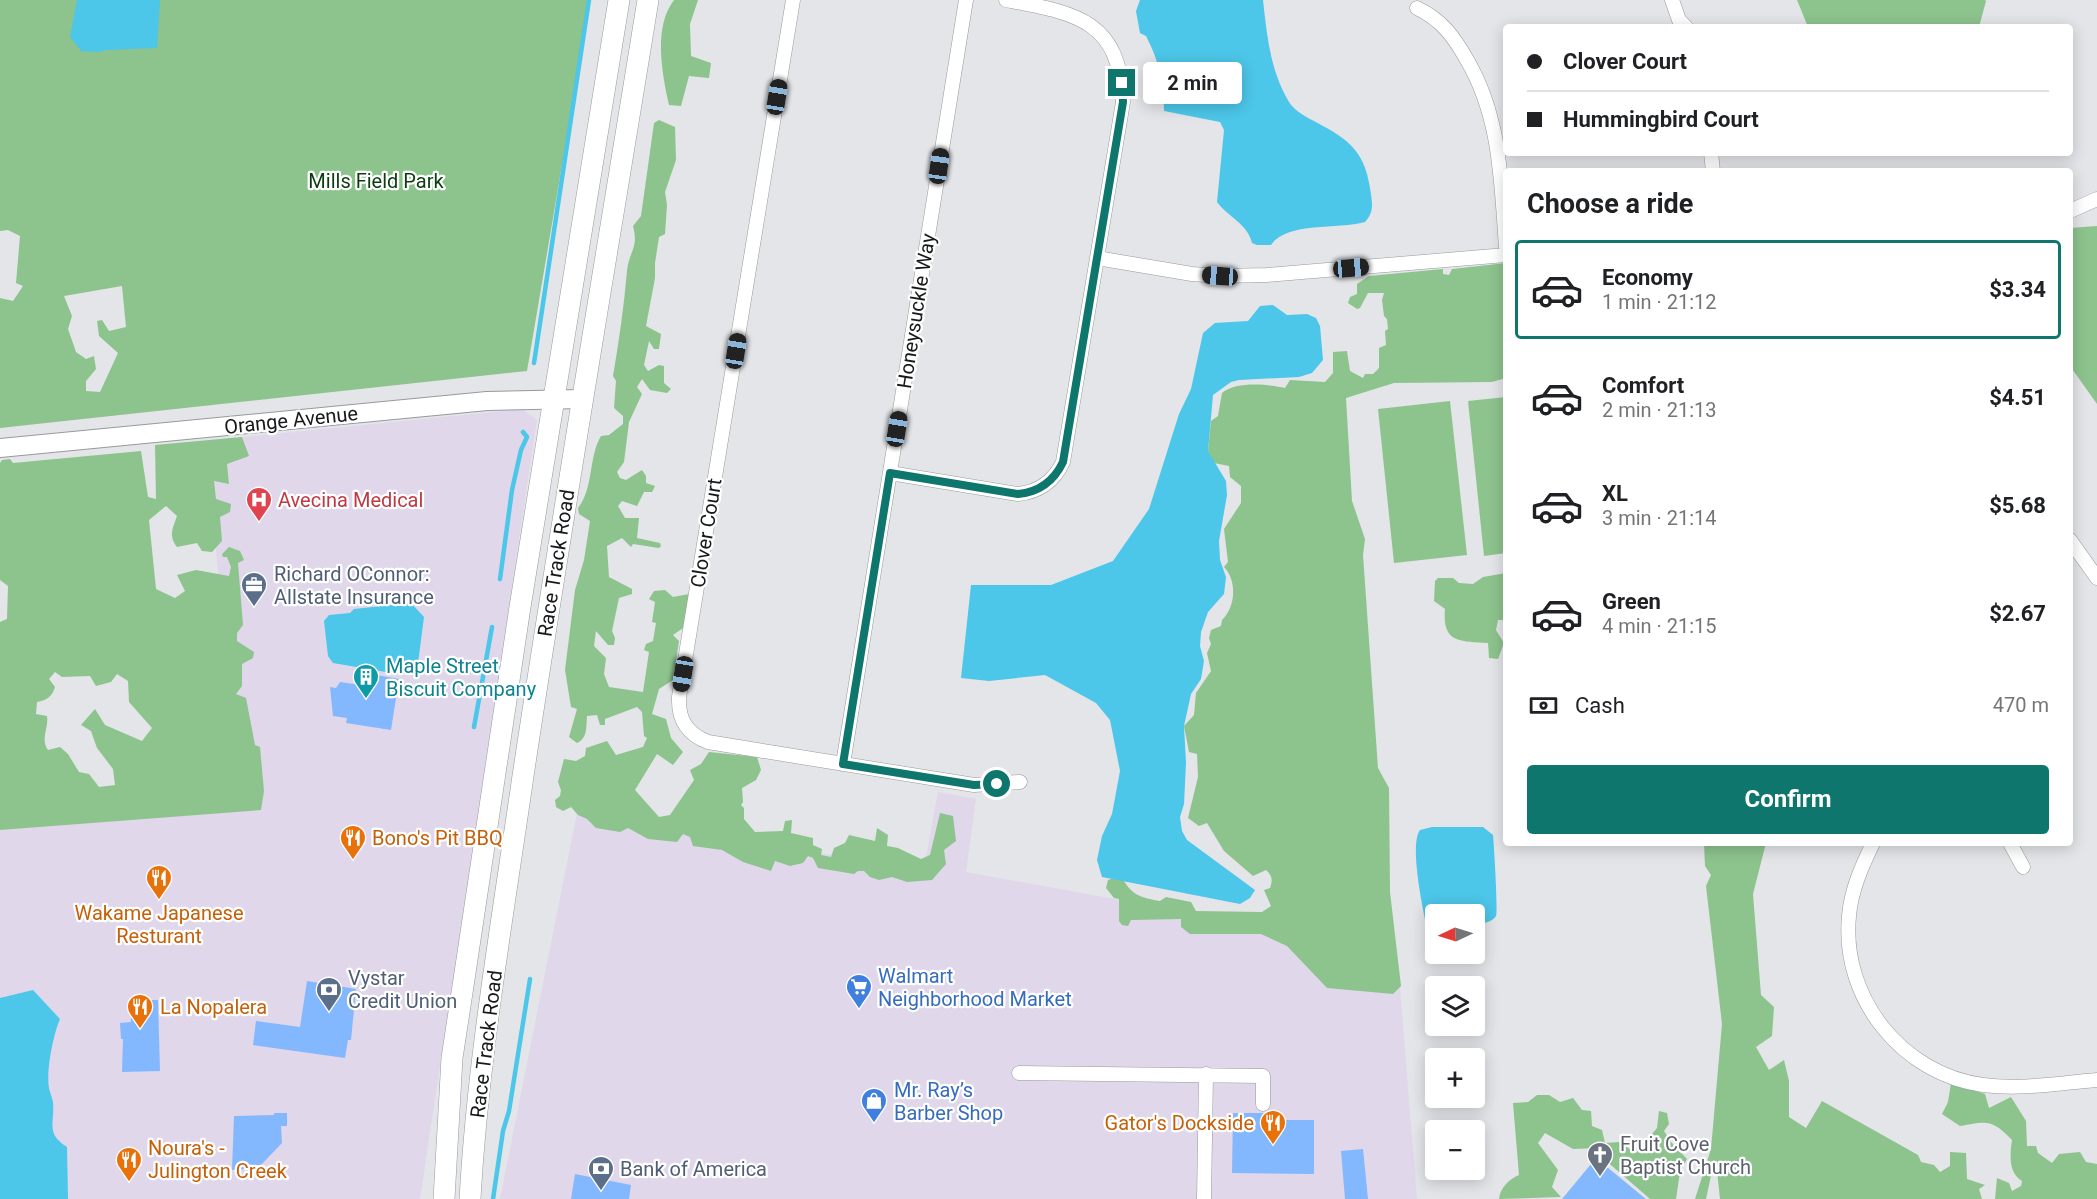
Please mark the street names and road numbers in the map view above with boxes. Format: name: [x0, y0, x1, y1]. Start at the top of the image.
street label: Honeysuckle Way: [892, 231, 940, 390]
street label: Orange Avenue: [223, 401, 359, 439]
street label: Clover Court: [686, 477, 726, 589]
street label: Race Track Road: [533, 488, 579, 638]
street label: Race Track Road: [465, 969, 507, 1119]

